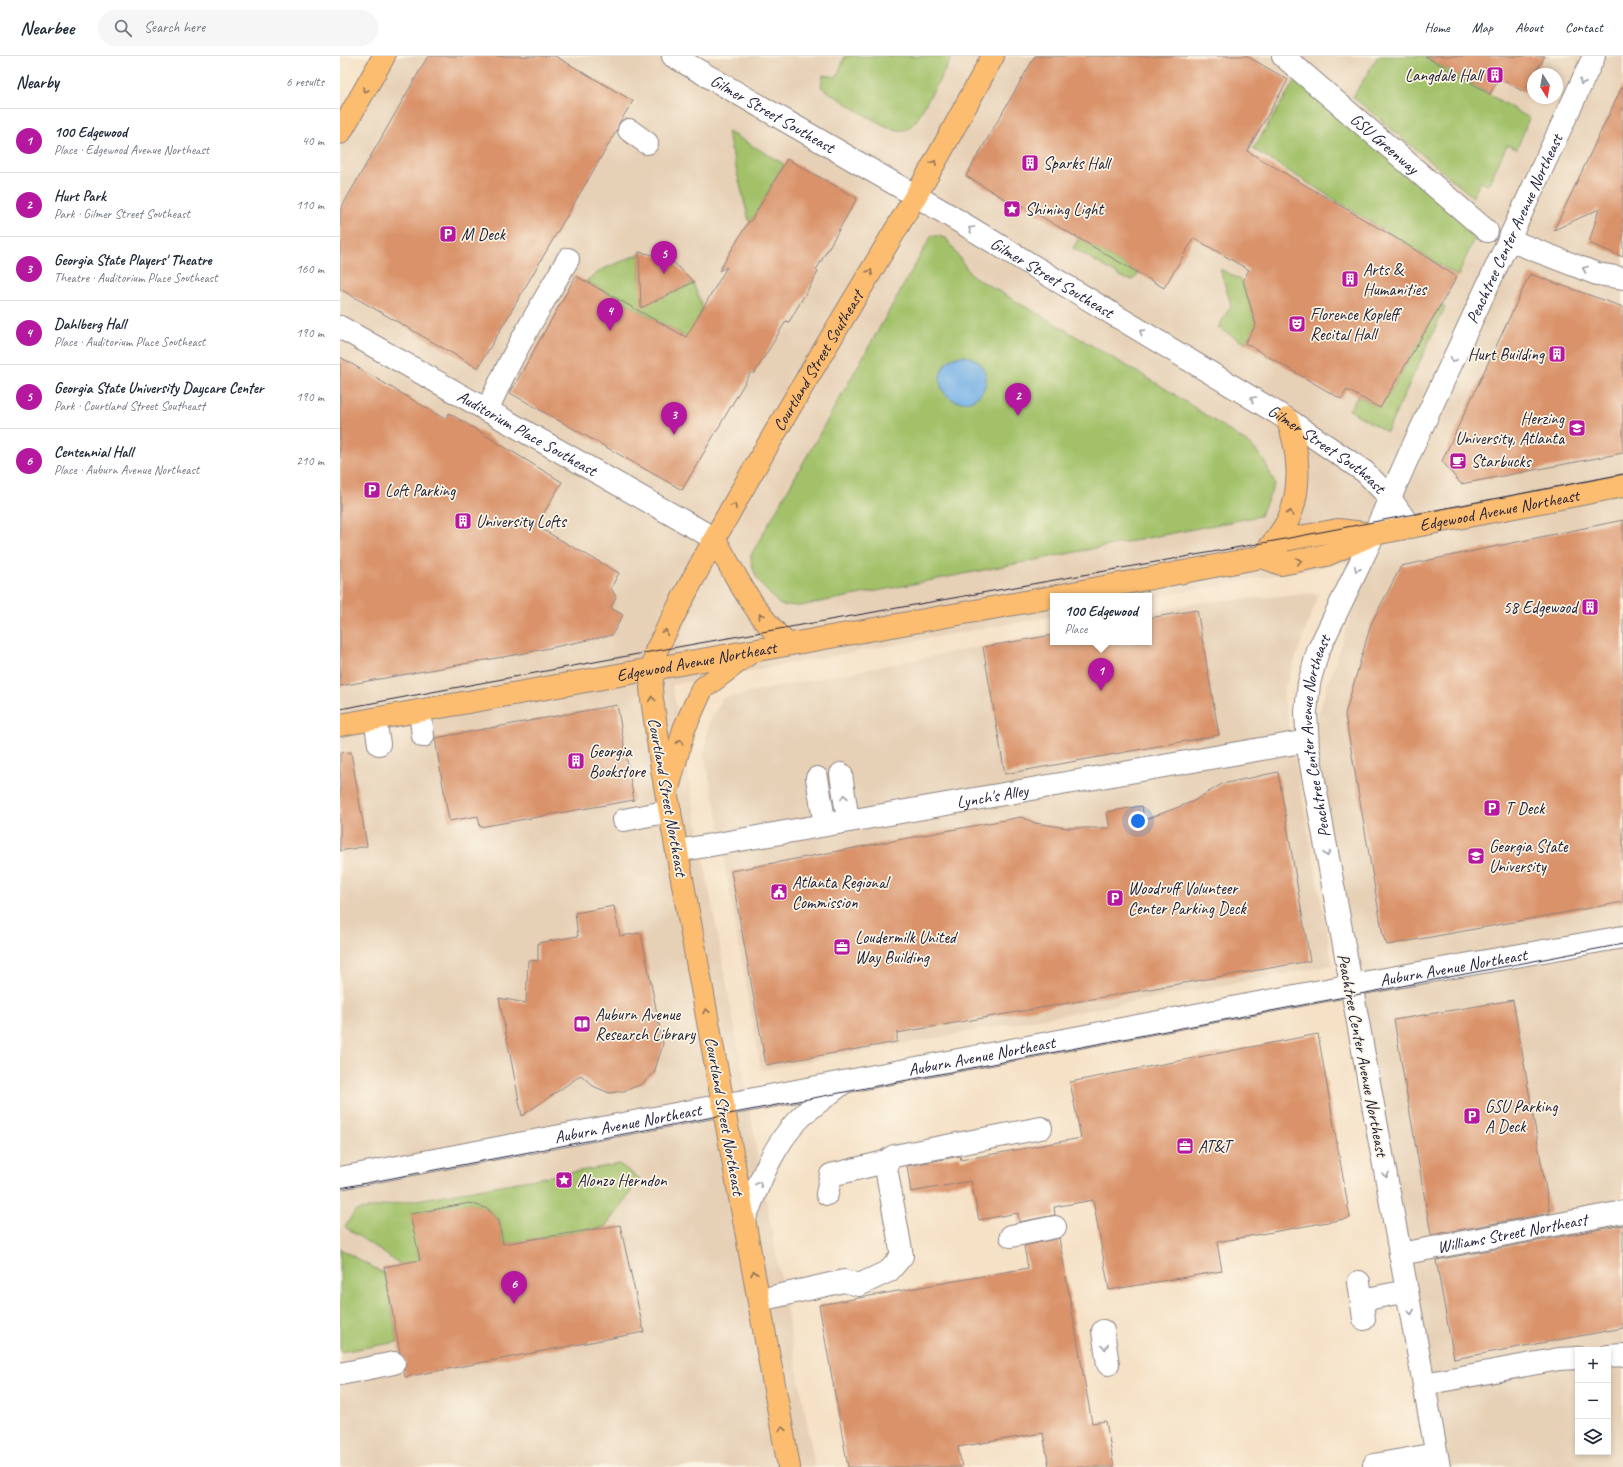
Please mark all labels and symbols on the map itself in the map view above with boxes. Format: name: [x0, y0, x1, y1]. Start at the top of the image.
place label: Langdale Hall: [1405, 65, 1485, 86]
building icon: Langdale Hall: [1485, 65, 1505, 85]
north arrow: [1527, 68, 1563, 104]
street label: Gilmer Street Southeast: [707, 70, 840, 159]
one-way arrow: [1579, 78, 1587, 86]
one-way arrow: [362, 86, 369, 93]
street label: GSU Greenway: [1346, 109, 1424, 179]
street label: Peachtree Center Avenue Northeast: [1462, 129, 1568, 327]
building icon: Sparks Hall: [1020, 153, 1040, 173]
place label: Sparks Hall: [1043, 153, 1113, 174]
one-way arrow: [930, 160, 937, 167]
place icon: Shining Light: [1002, 199, 1022, 219]
place label: Shining Light: [1025, 199, 1105, 220]
parking icon: M Deck: [438, 224, 458, 244]
place label: M Deck: [461, 224, 507, 245]
one-way arrow: [968, 226, 975, 233]
street label: Gilmer Street Southeast: [987, 233, 1119, 324]
pin: 5: [651, 241, 677, 274]
place label: Arts & Humanities: [1363, 259, 1428, 300]
one-way arrow: [1582, 266, 1589, 274]
one-way arrow: [865, 269, 872, 276]
building icon: Arts & Humanities: [1340, 269, 1360, 289]
street label: Courtland Street Southeast: [768, 285, 869, 435]
pin: 4: [597, 298, 623, 331]
place label: Florence Kopleff Recital Hall: [1310, 304, 1402, 345]
theatre icon: Florence Kopleff Recital Hall: [1287, 314, 1307, 334]
one-way arrow: [1139, 329, 1146, 336]
place label: Hurt Building: [1468, 344, 1545, 365]
building icon: Hurt Building: [1547, 344, 1567, 364]
one-way arrow: [1450, 356, 1458, 364]
pin: 2: [1005, 383, 1031, 416]
street label: Auditorium Place Southeast: [453, 385, 602, 482]
one-way arrow: [1250, 396, 1257, 403]
street label: Gilmer Street Southeast: [1264, 400, 1391, 499]
pin: 3: [661, 402, 687, 435]
place label: Herzing University, Atlanta: [1455, 408, 1565, 449]
school or university icon: Herzing University, Atlanta: [1567, 418, 1587, 438]
cafe icon: Starbucks: [1448, 451, 1468, 471]
place label: Starbucks: [1471, 451, 1533, 472]
parking icon: Loft Parking: [362, 480, 382, 500]
place label: Loft Parking: [385, 480, 456, 501]
street label: Edgewood Avenue Northeast: [1418, 484, 1583, 536]
one-way arrow: [730, 503, 737, 510]
one-way arrow: [1285, 510, 1294, 517]
building icon: University Lofts: [453, 511, 473, 531]
place label: University Lofts: [476, 511, 568, 532]
one-way arrow: [1296, 557, 1302, 565]
one-way arrow: [1354, 564, 1362, 572]
place label: 58 Edgewood: [1503, 597, 1579, 618]
building icon: 58 Edgewood: [1580, 597, 1600, 617]
one-way arrow: [759, 613, 766, 620]
one-way arrow: [661, 629, 668, 636]
street label: Peachtree Center Avenue Northeast: [1296, 629, 1336, 839]
street label: Edgewood Avenue Northeast: [615, 636, 780, 686]
pin: 1: [1088, 658, 1114, 691]
one-way arrow: [648, 696, 657, 702]
street label: Courtland Street Northeast: [643, 716, 692, 880]
one-way arrow: [676, 738, 684, 745]
place label: Georgia Bookstore: [589, 741, 647, 782]
building icon: Georgia Bookstore: [566, 751, 586, 771]
street label: Lynch's Alley: [955, 780, 1031, 813]
one-way arrow: [840, 794, 849, 800]
parking icon: T Deck: [1482, 798, 1502, 818]
place label: T Deck: [1505, 798, 1546, 819]
your location: [1128, 811, 1148, 831]
place label: Georgia State University: [1489, 836, 1569, 877]
school or university icon: Georgia State University: [1466, 846, 1486, 866]
one-way arrow: [1322, 851, 1330, 857]
place label: Atlanta Regional Commission: [792, 872, 891, 913]
place label: Woodruff Volunteer Center Parking Deck: [1128, 878, 1247, 919]
public building icon: Atlanta Regional Commission: [769, 882, 789, 902]
parking icon: Woodruff Volunteer Center Parking Deck: [1105, 888, 1125, 908]
place label: Loudermilk United Way Building: [855, 927, 959, 968]
office icon: Loudermilk United Way Building: [832, 937, 852, 957]
street label: Auburn Avenue Northeast: [1378, 944, 1531, 991]
street label: Peachtree Center Avenue Northeast: [1333, 952, 1393, 1161]
place label: Auburn Avenue Research Library: [595, 1004, 696, 1045]
one-way arrow: [703, 1007, 711, 1014]
library icon: Auburn Avenue Research Library: [572, 1014, 592, 1034]
street label: Auburn Avenue Northeast: [906, 1032, 1059, 1080]
street label: Courtland Street Northeast: [700, 1035, 749, 1199]
place label: GSU Parking A Deck: [1485, 1096, 1558, 1137]
street label: Auburn Avenue Northeast: [553, 1099, 705, 1148]
parking icon: GSU Parking A Deck: [1462, 1106, 1482, 1126]
office icon: AT&T: [1175, 1136, 1195, 1156]
place label: AT&T: [1198, 1136, 1234, 1157]
place icon: Alonzo Herndon: [554, 1170, 574, 1190]
place label: Alonzo Herndon: [577, 1170, 668, 1191]
one-way arrow: [1381, 1172, 1389, 1178]
one-way arrow: [754, 1181, 762, 1189]
street label: Williams Street Northeast: [1436, 1209, 1591, 1258]
one-way arrow: [750, 1270, 759, 1276]
pin: 6: [501, 1271, 527, 1304]
one-way arrow: [1406, 1309, 1415, 1315]
one-way arrow: [1100, 1344, 1109, 1351]
one-way arrow: [778, 1426, 787, 1432]

